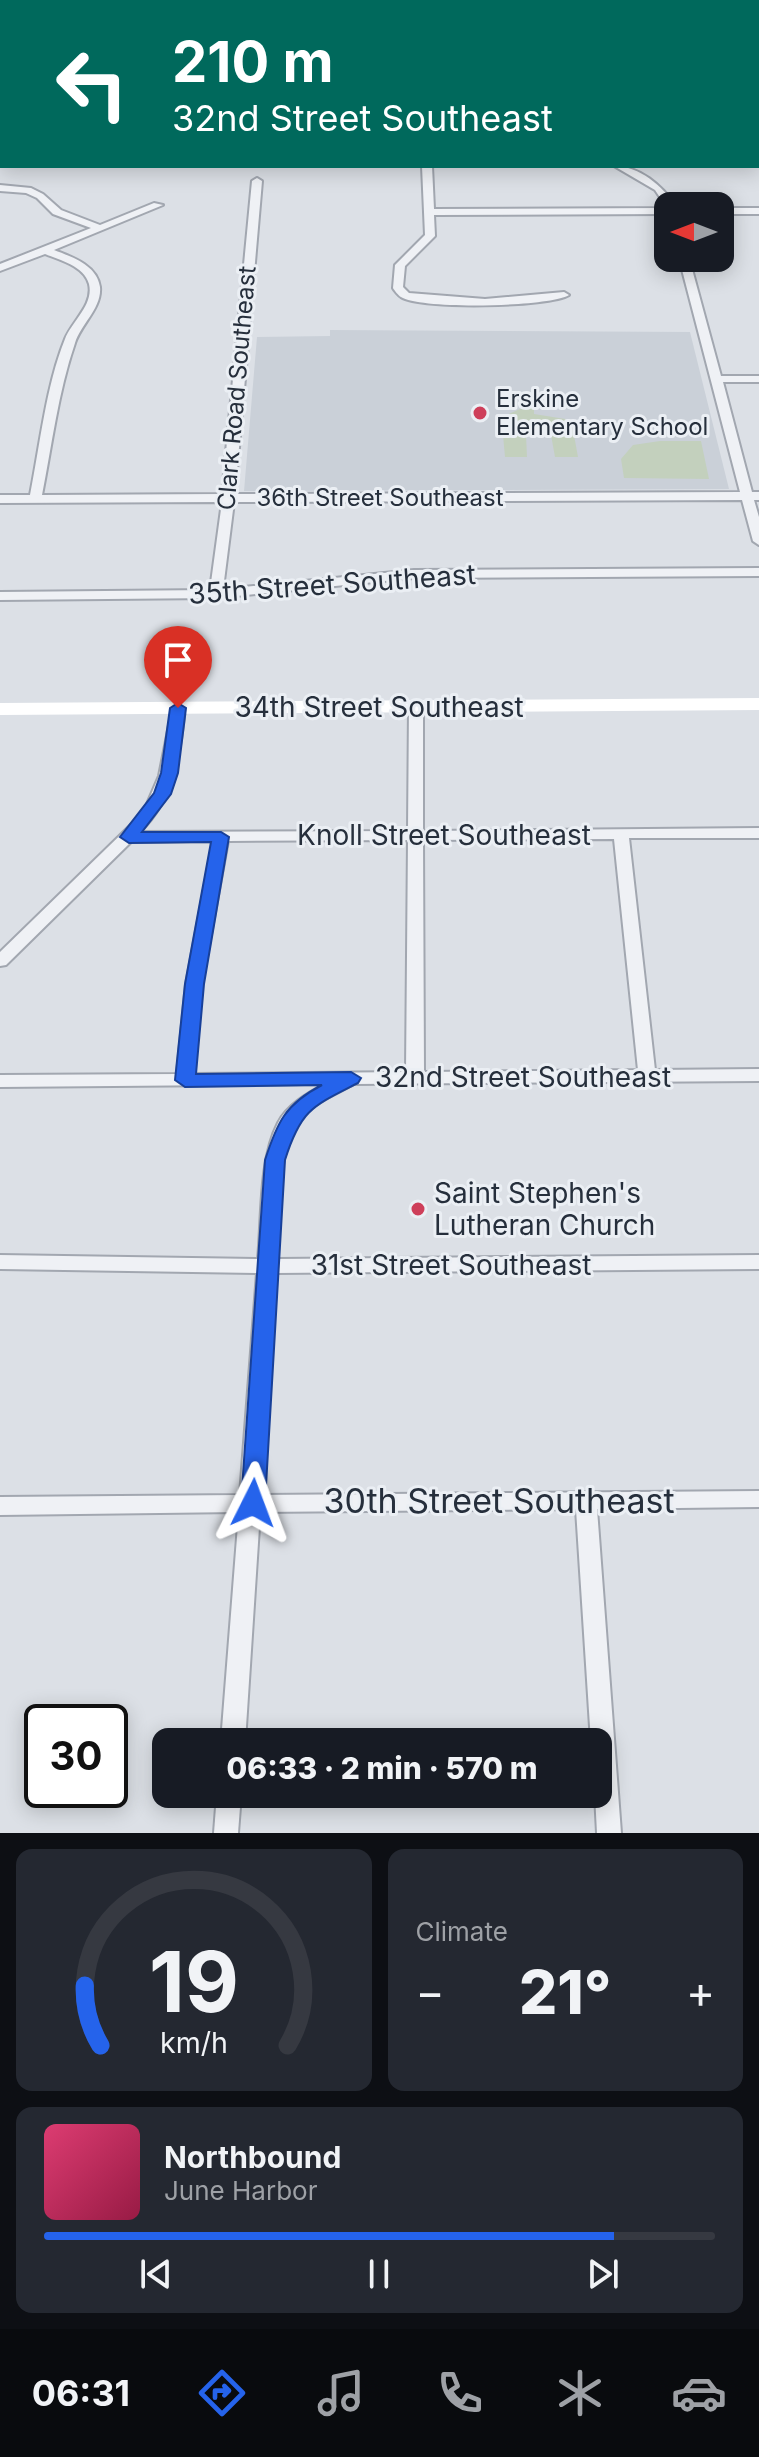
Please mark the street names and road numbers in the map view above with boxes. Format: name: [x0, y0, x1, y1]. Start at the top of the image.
street label: Clark Road Southeast: [211, 264, 262, 511]
street label: 36th Street Southeast: [256, 483, 504, 512]
street label: 35th Street Southeast: [187, 557, 477, 611]
street label: 34th Street Southeast: [234, 690, 524, 724]
street label: Knoll Street Southeast: [297, 818, 591, 852]
street label: 32nd Street Southeast: [375, 1060, 671, 1094]
street label: 31st Street Southeast: [311, 1248, 591, 1282]
street label: 30th Street Southeast: [323, 1480, 675, 1521]

